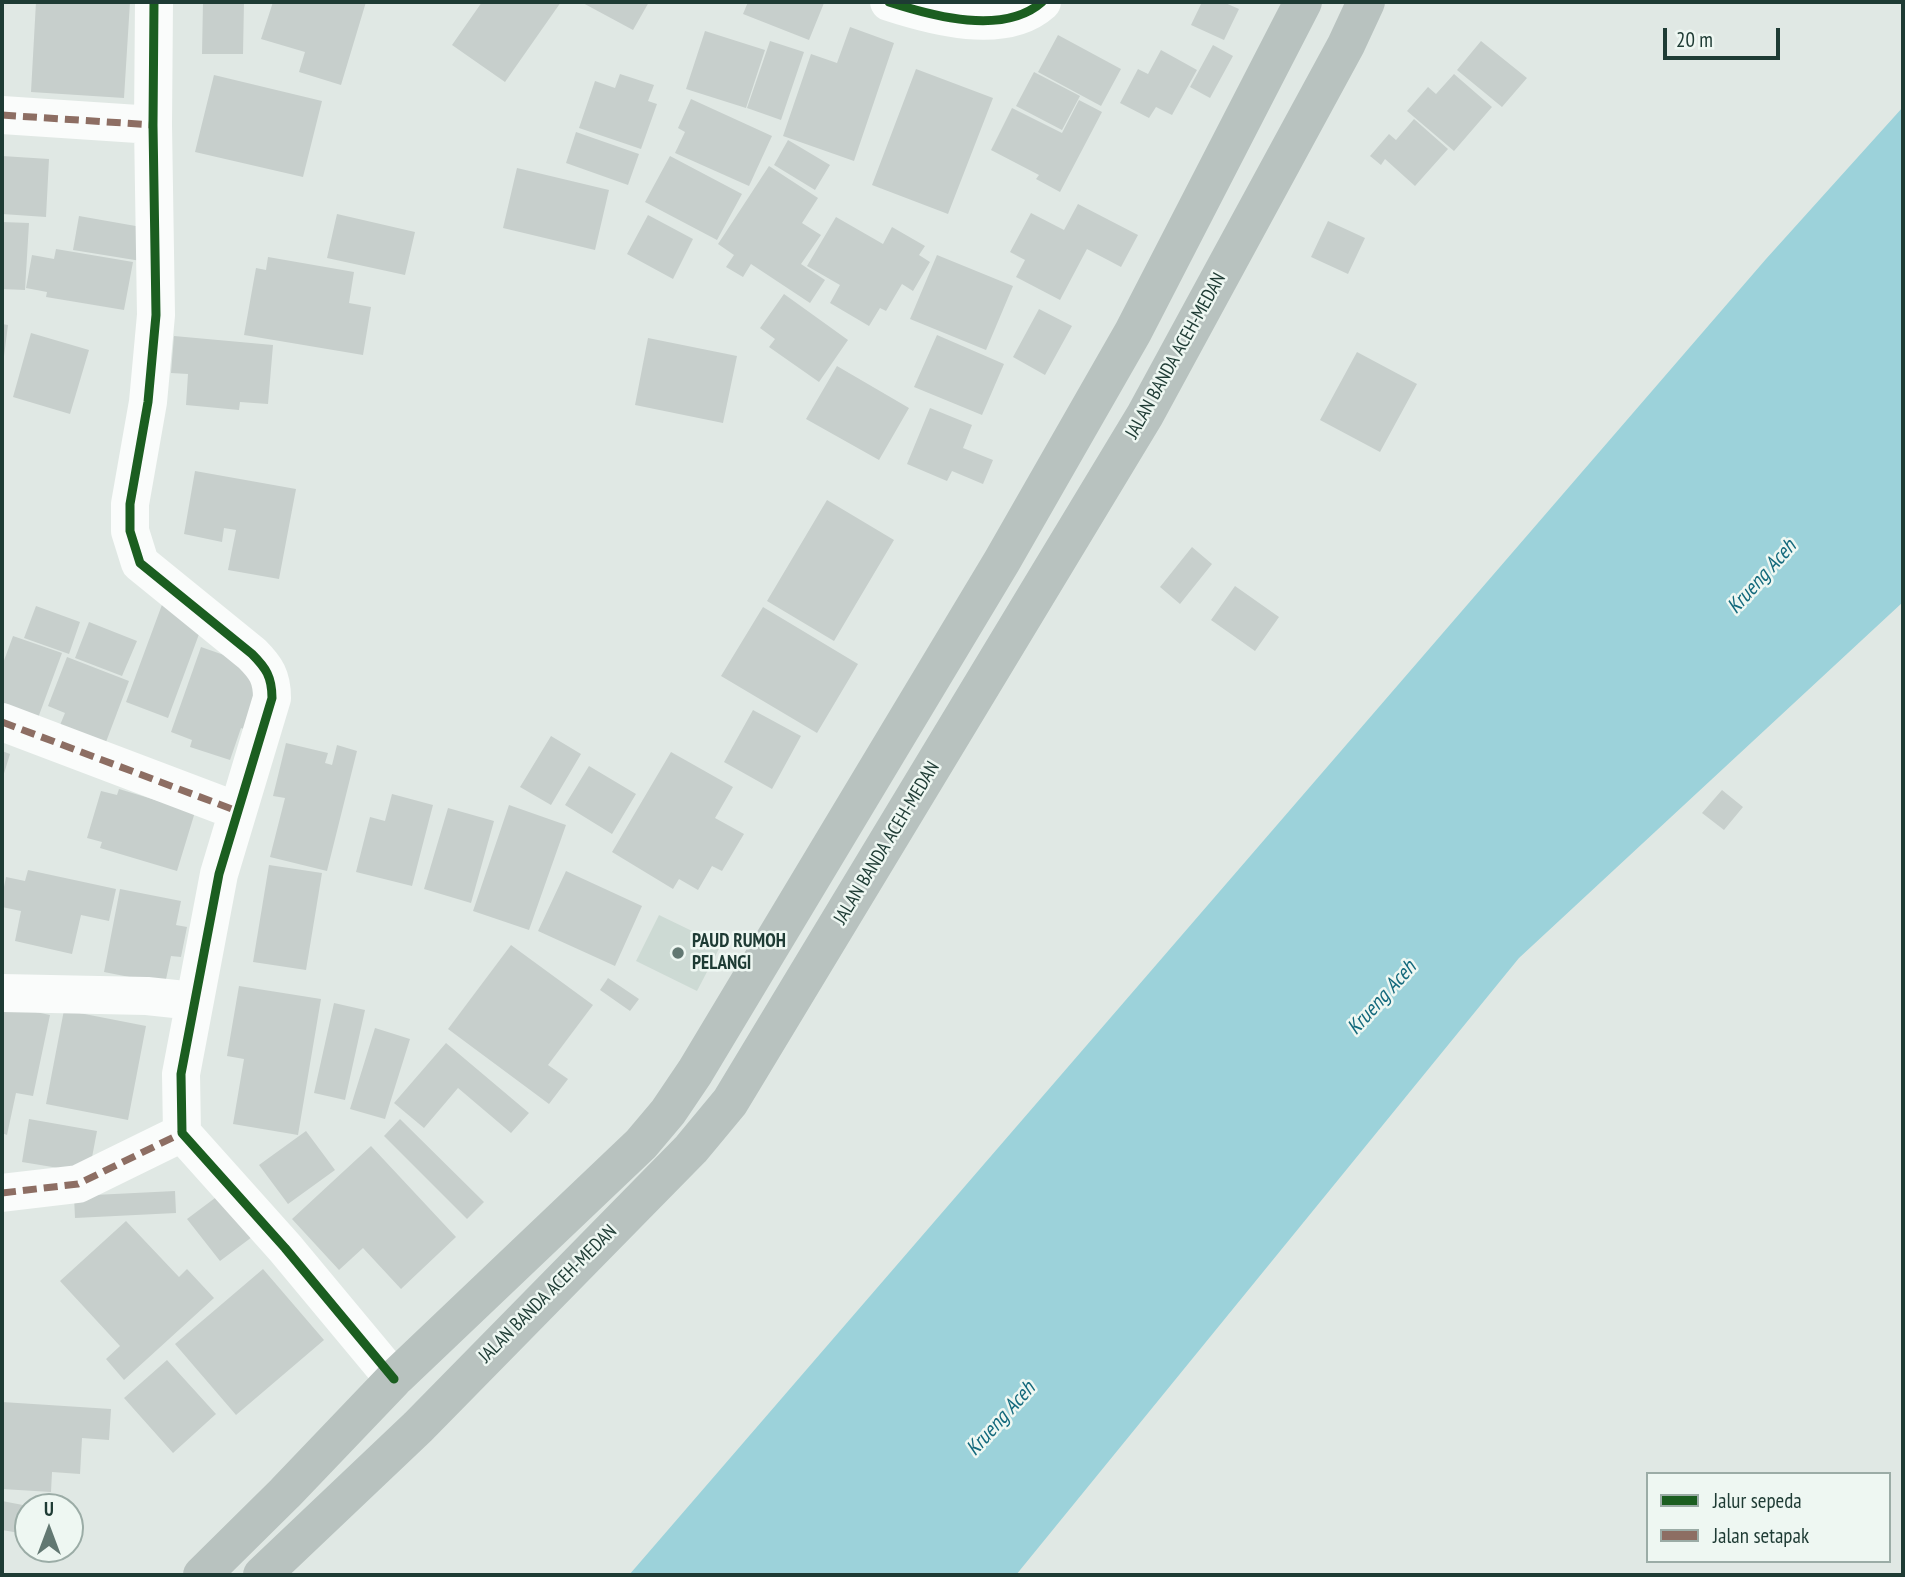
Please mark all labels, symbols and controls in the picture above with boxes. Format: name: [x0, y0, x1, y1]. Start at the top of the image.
scale bar: [1667, 14, 1784, 58]
text: 20 m: [1676, 26, 1713, 53]
street label: JALAN BANDA ACEH-MEDAN: [1121, 269, 1231, 443]
water label: Krueng Aceh: [1722, 535, 1802, 619]
street label: JALAN BANDA ACEH-MEDAN: [829, 758, 945, 928]
place label: PAUD RUMOH PELANGI: [692, 931, 786, 975]
marker: PAUD RUMOH PELANGI: [670, 945, 686, 961]
water label: Krueng Aceh: [1342, 956, 1422, 1040]
street label: JALAN BANDA ACEH-MEDAN: [474, 1220, 622, 1368]
water label: Krueng Aceh: [961, 1377, 1041, 1461]
legend: [1646, 1472, 1891, 1563]
text: Jalur sepeda: [1713, 1487, 1802, 1514]
north arrow: [14, 1493, 84, 1563]
text: U: [44, 1497, 54, 1521]
text: Jalan setapak: [1713, 1522, 1809, 1549]

